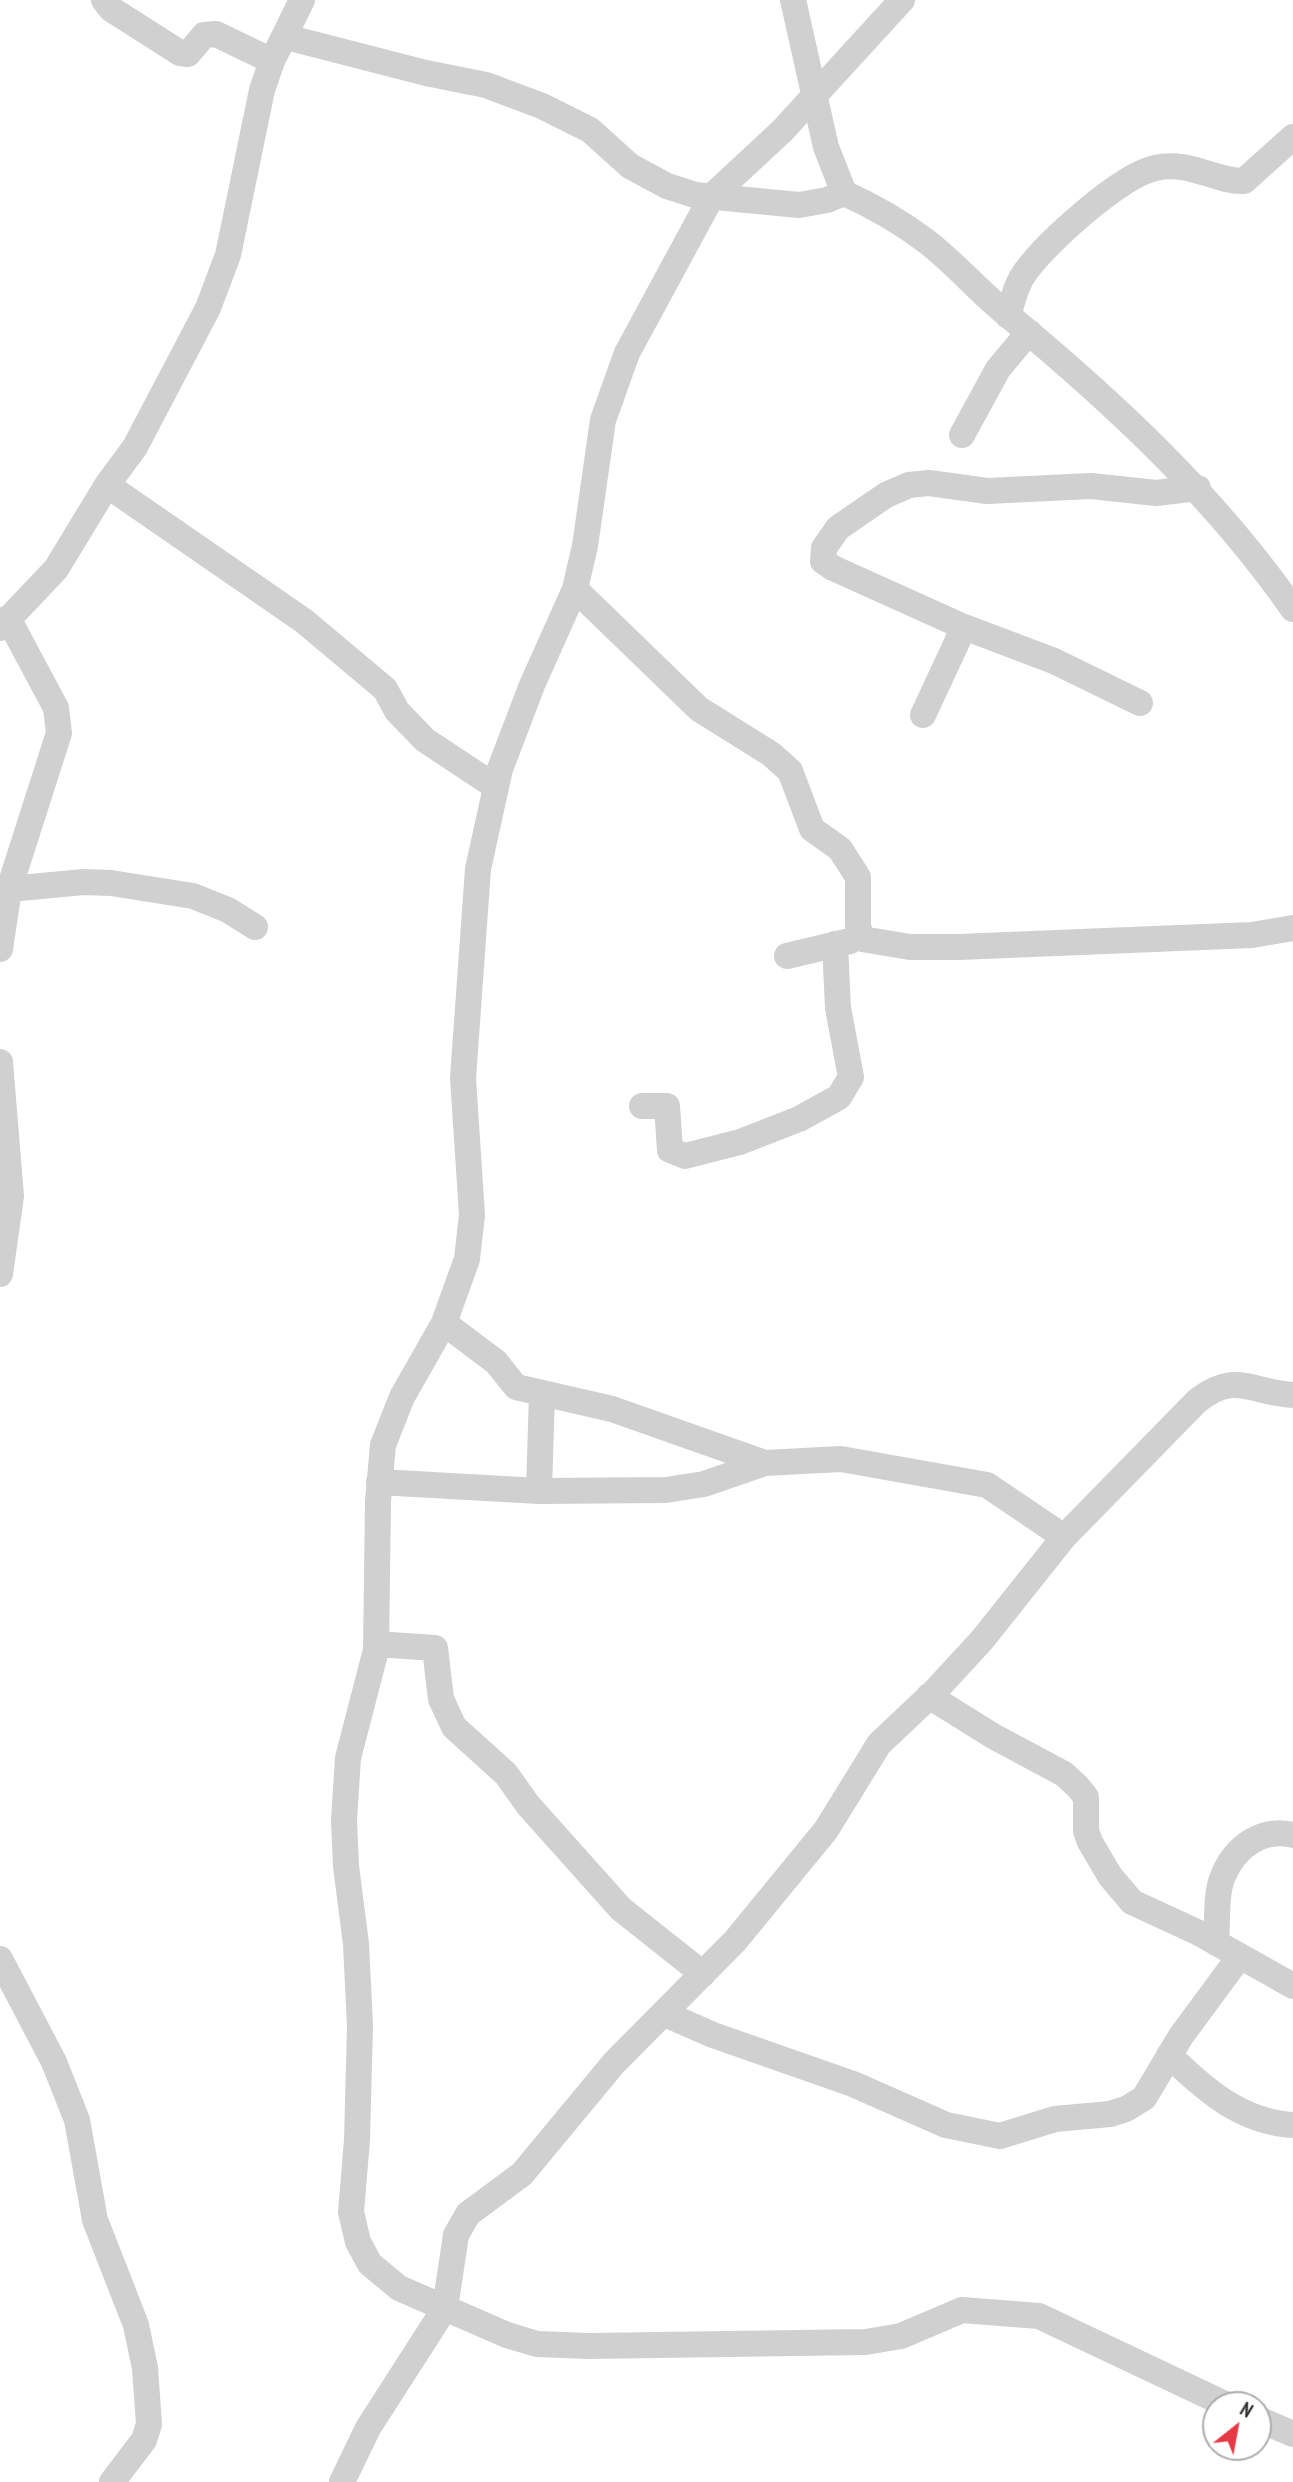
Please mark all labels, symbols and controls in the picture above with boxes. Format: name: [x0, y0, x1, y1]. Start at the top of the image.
north arrow: [1202, 2391, 1272, 2461]
text: N: [1236, 2397, 1257, 2423]

